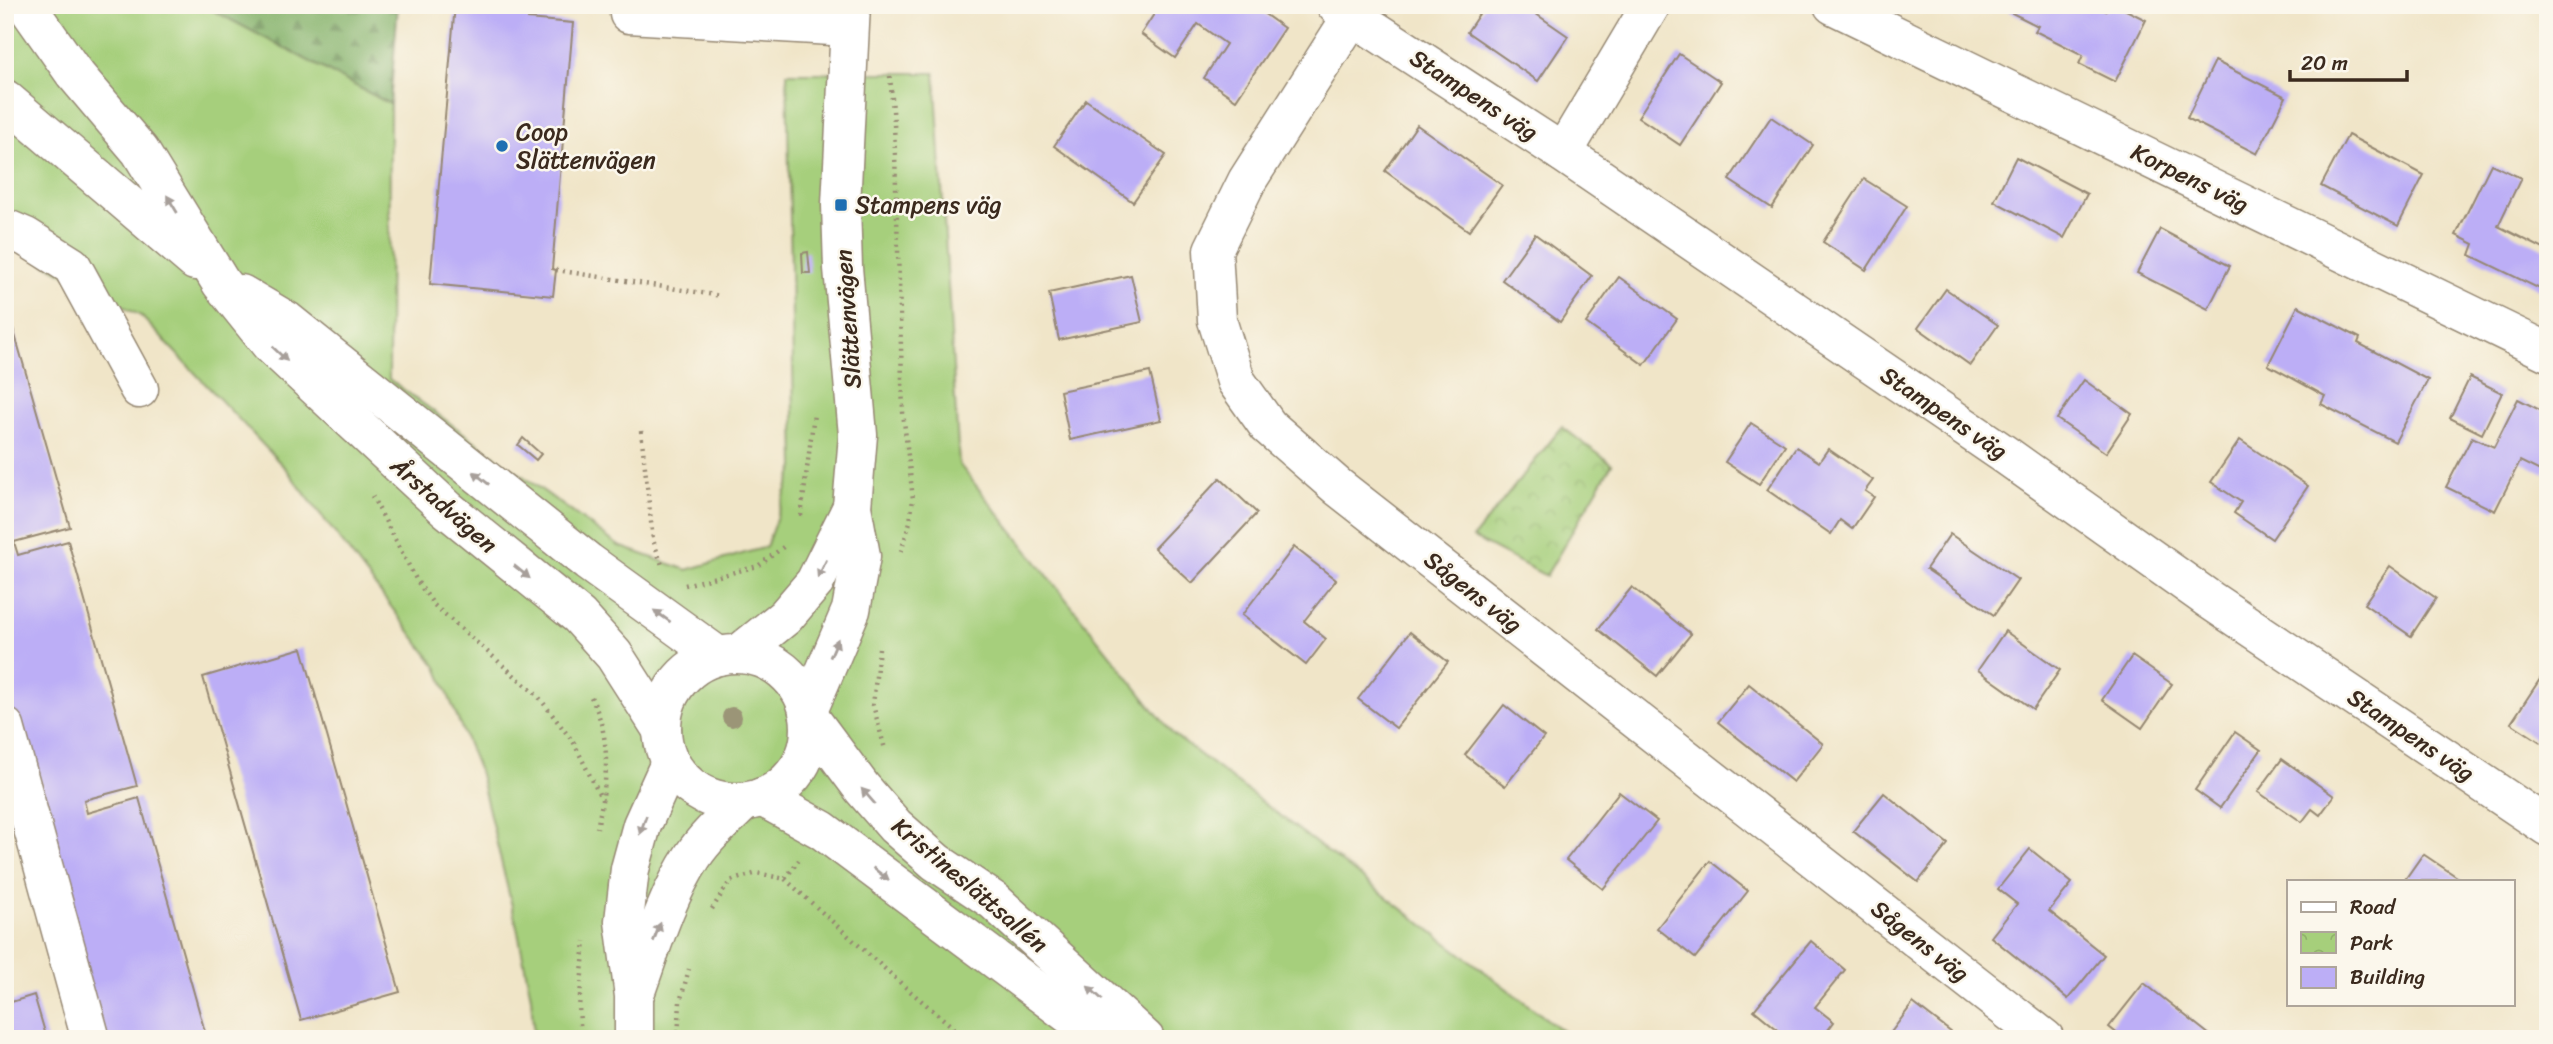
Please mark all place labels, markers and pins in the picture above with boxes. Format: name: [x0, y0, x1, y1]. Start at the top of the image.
place label: Coop Slättenvägen: [516, 111, 656, 181]
marker: Coop Slättenvägen: [494, 138, 510, 154]
place label: Stampens väg: [855, 184, 1002, 226]
marker: Stampens väg: [833, 197, 849, 213]

